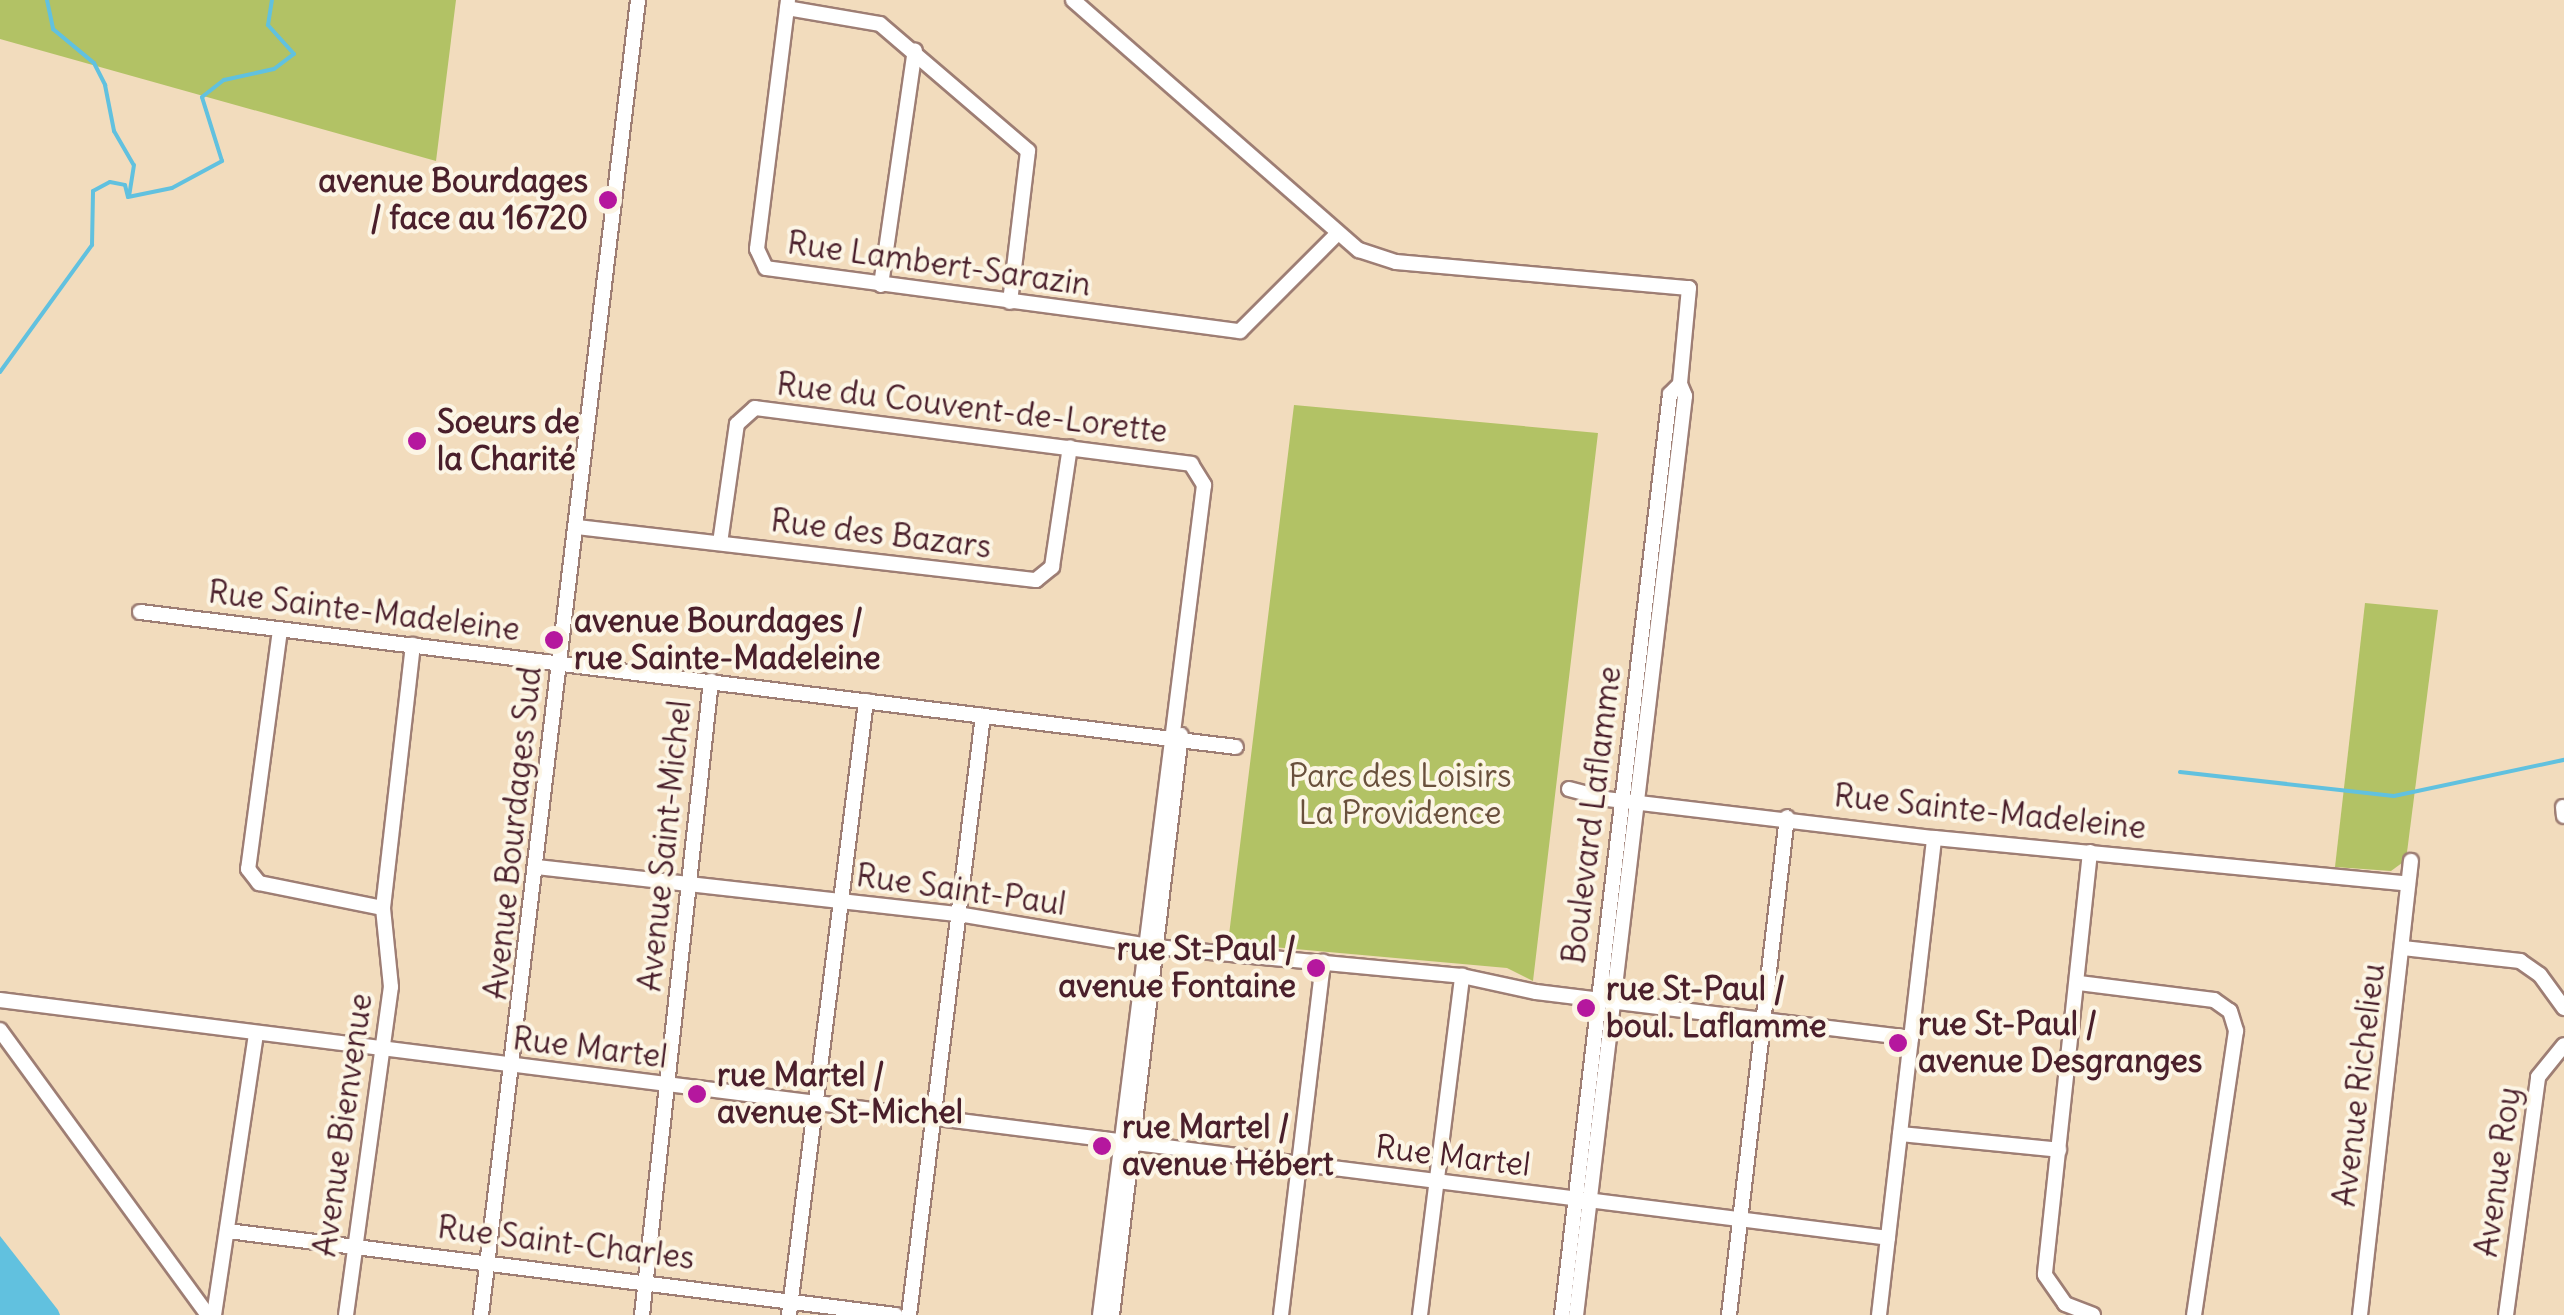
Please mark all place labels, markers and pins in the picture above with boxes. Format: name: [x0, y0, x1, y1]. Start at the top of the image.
place label: avenue Bourdages / face au 16720: [318, 163, 588, 238]
marker: avenue Bourdages / face au 16720: [597, 189, 619, 211]
place label: Soeurs de la Charité: [437, 404, 580, 479]
marker: Soeurs de la Charité: [406, 430, 428, 452]
place label: avenue Bourdages / rue Sainte-Madeleine: [574, 603, 880, 678]
marker: avenue Bourdages / rue Sainte-Madeleine: [543, 629, 565, 651]
place label: rue St-Paul / avenue Fontaine: [1058, 931, 1296, 1006]
marker: rue St-Paul / avenue Fontaine: [1305, 957, 1327, 979]
place label: rue St-Paul / boul. Laflamme: [1606, 971, 1826, 1046]
marker: rue St-Paul / boul. Laflamme: [1575, 997, 1597, 1019]
place label: rue St-Paul / avenue Desgranges: [1918, 1006, 2202, 1081]
marker: rue St-Paul / avenue Desgranges: [1887, 1032, 1909, 1054]
place label: rue Martel / avenue St-Michel: [717, 1057, 963, 1132]
marker: rue Martel / avenue St-Michel: [686, 1083, 708, 1105]
place label: rue Martel / avenue Hébert: [1122, 1109, 1334, 1184]
marker: rue Martel / avenue Hébert: [1091, 1135, 1113, 1157]

